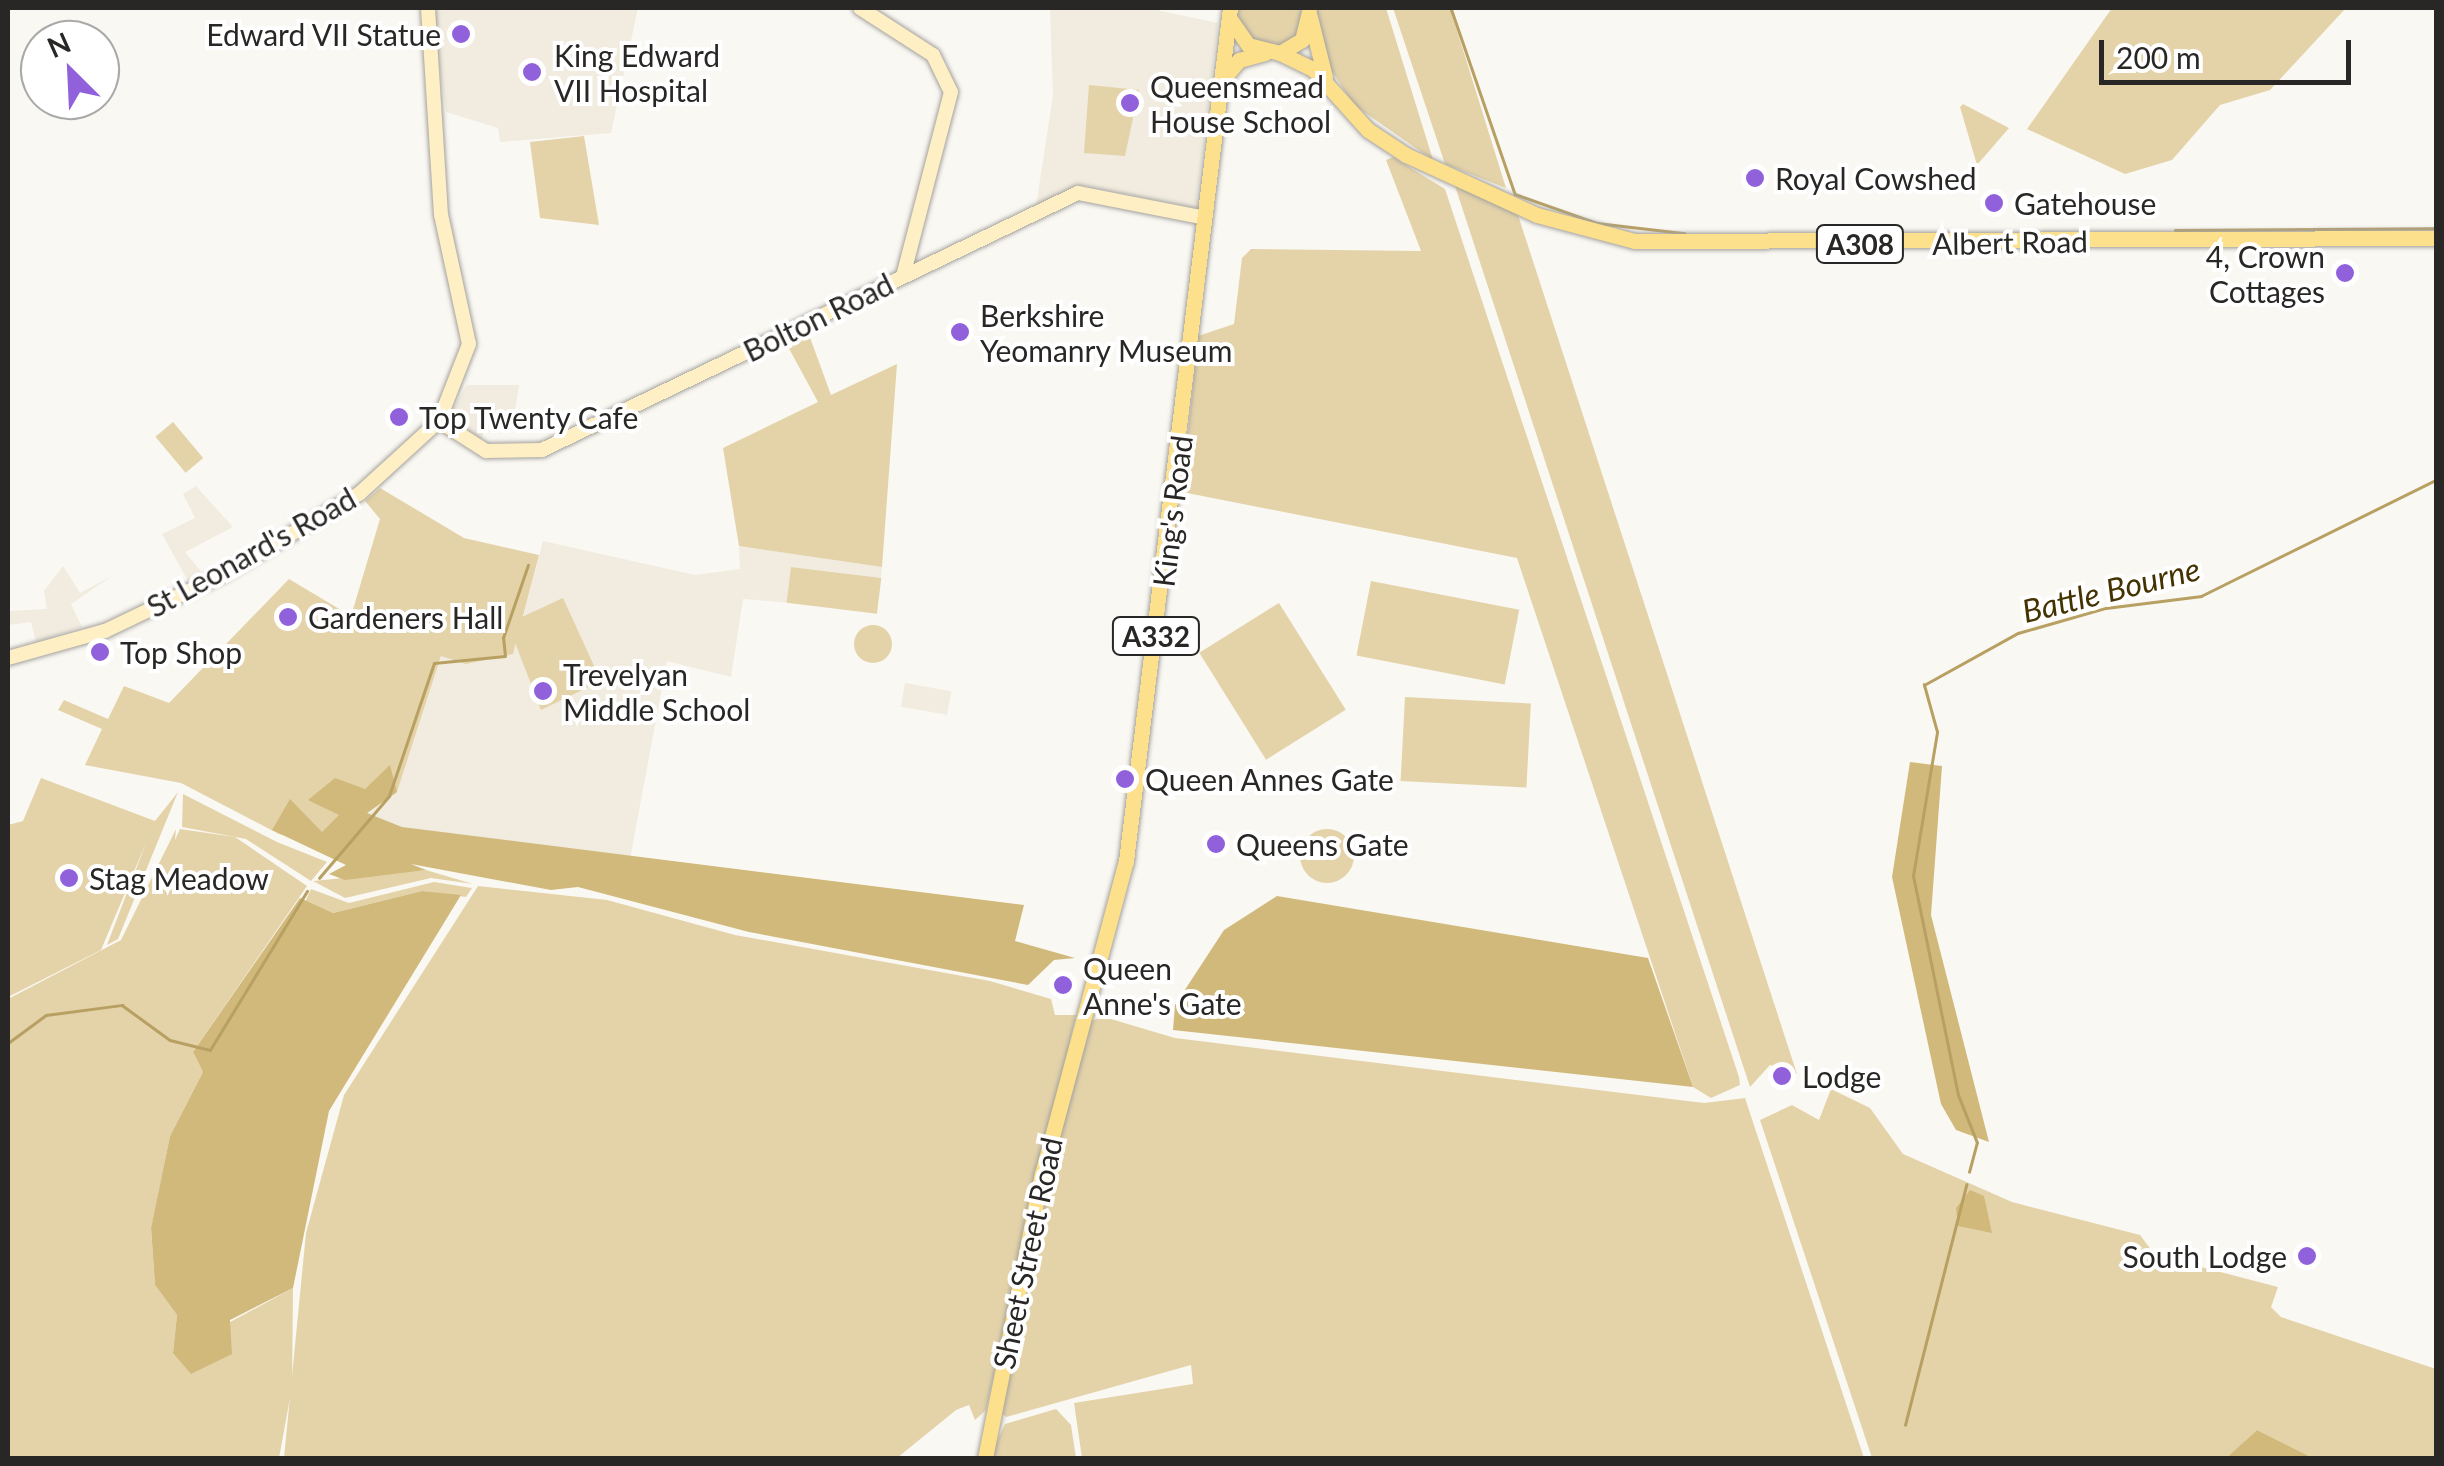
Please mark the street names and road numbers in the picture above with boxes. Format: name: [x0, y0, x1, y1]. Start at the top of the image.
road number: A308: [1815, 221, 1905, 267]
street label: Albert Road: [1932, 223, 2088, 261]
street label: Bolton Road: [737, 265, 899, 369]
street label: King's Road: [1145, 433, 1199, 589]
street label: St Leonard's Road: [140, 480, 362, 624]
road number: A332: [1111, 613, 1201, 659]
street label: Sheet Street Road: [985, 1134, 1069, 1372]

